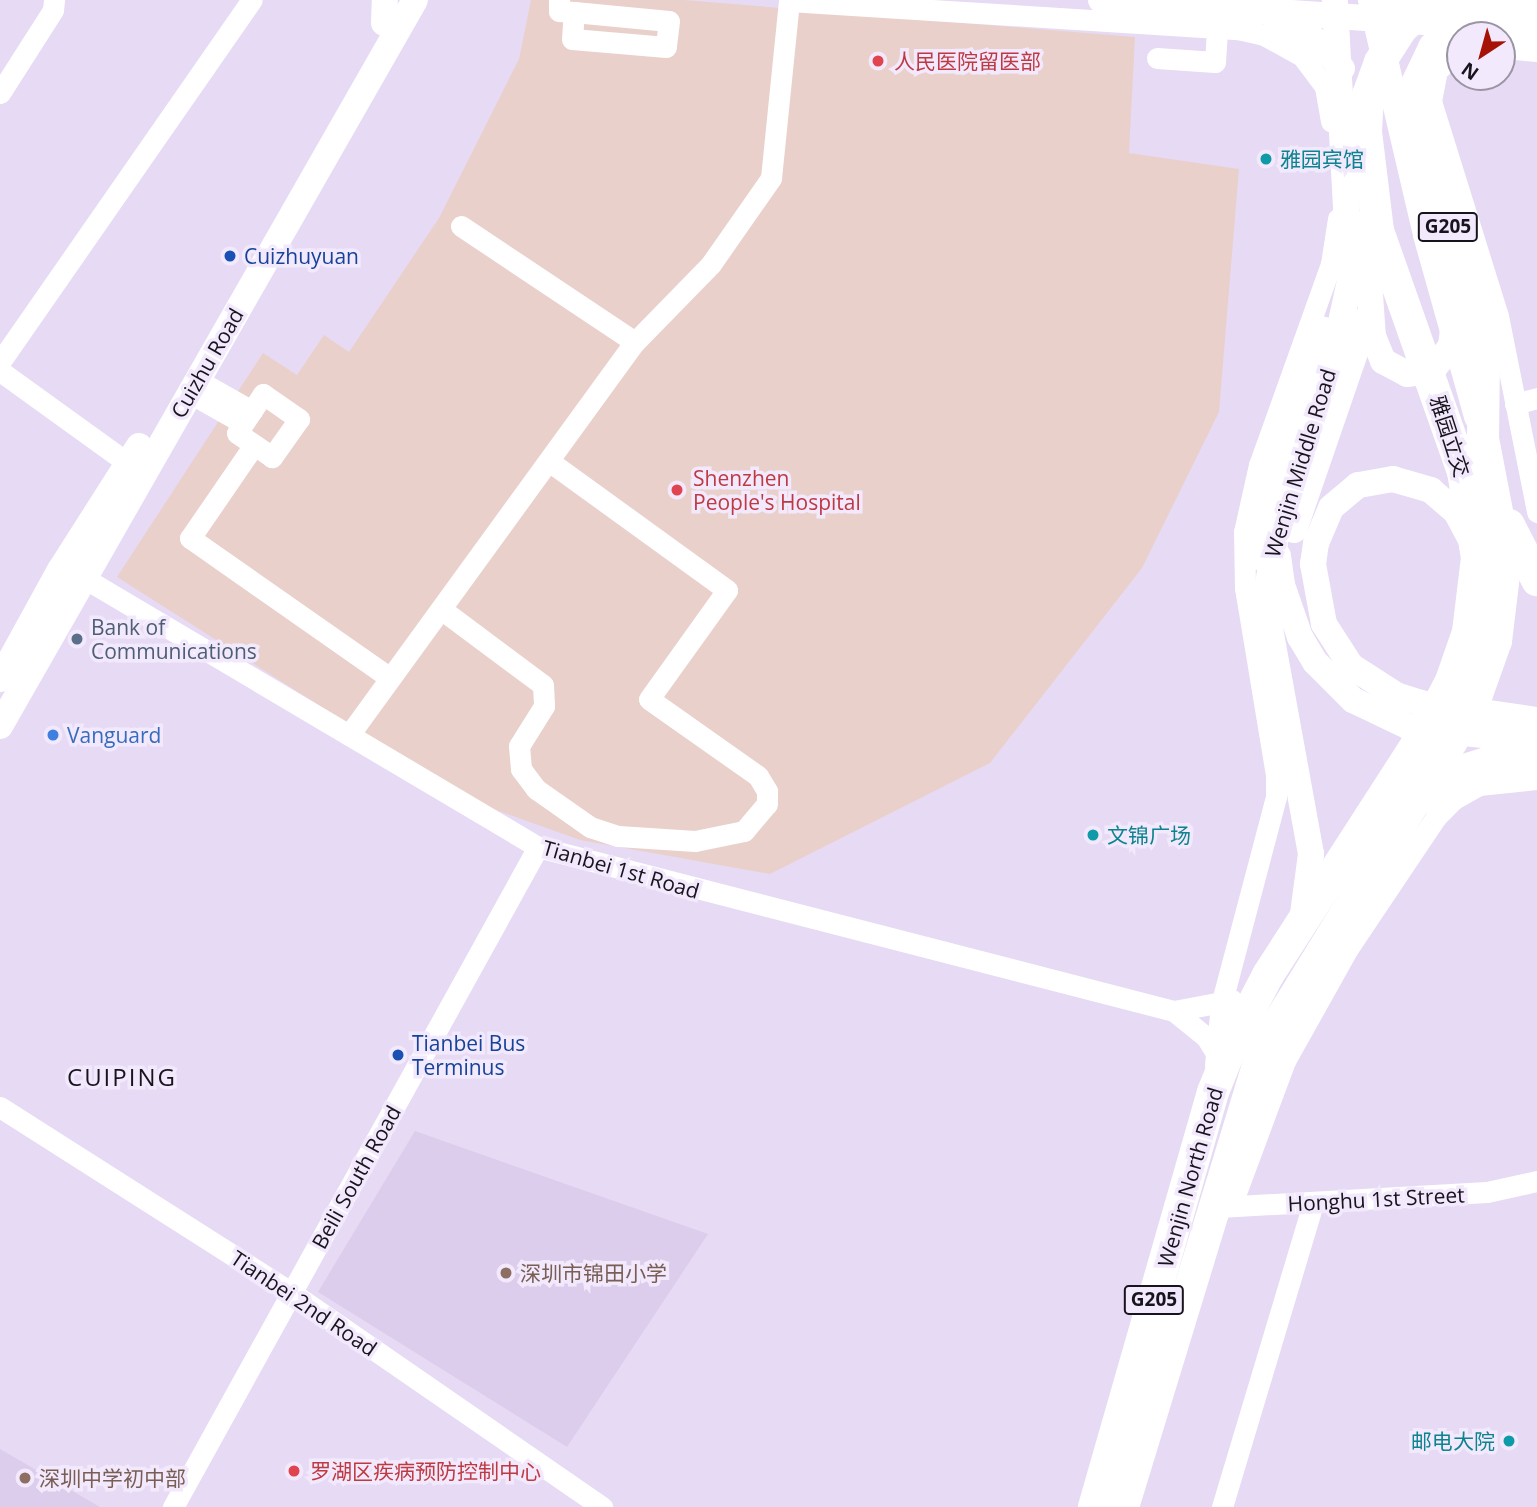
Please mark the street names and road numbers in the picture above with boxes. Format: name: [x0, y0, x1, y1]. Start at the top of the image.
road number: G205: [1416, 212, 1480, 243]
street label: Cuizhu Road: [165, 304, 249, 422]
street label: Wenjin Middle Road: [1259, 366, 1341, 560]
street label: 雅园立交: [1425, 392, 1475, 480]
street label: Tianbei 1st Road: [540, 835, 702, 903]
street label: Wenjin North Road: [1152, 1084, 1228, 1270]
street label: Beili South Road: [306, 1101, 406, 1253]
street label: Honghu 1st Street: [1287, 1182, 1465, 1216]
street label: Tianbei 2nd Road: [226, 1245, 382, 1361]
road number: G205: [1122, 1284, 1186, 1316]

